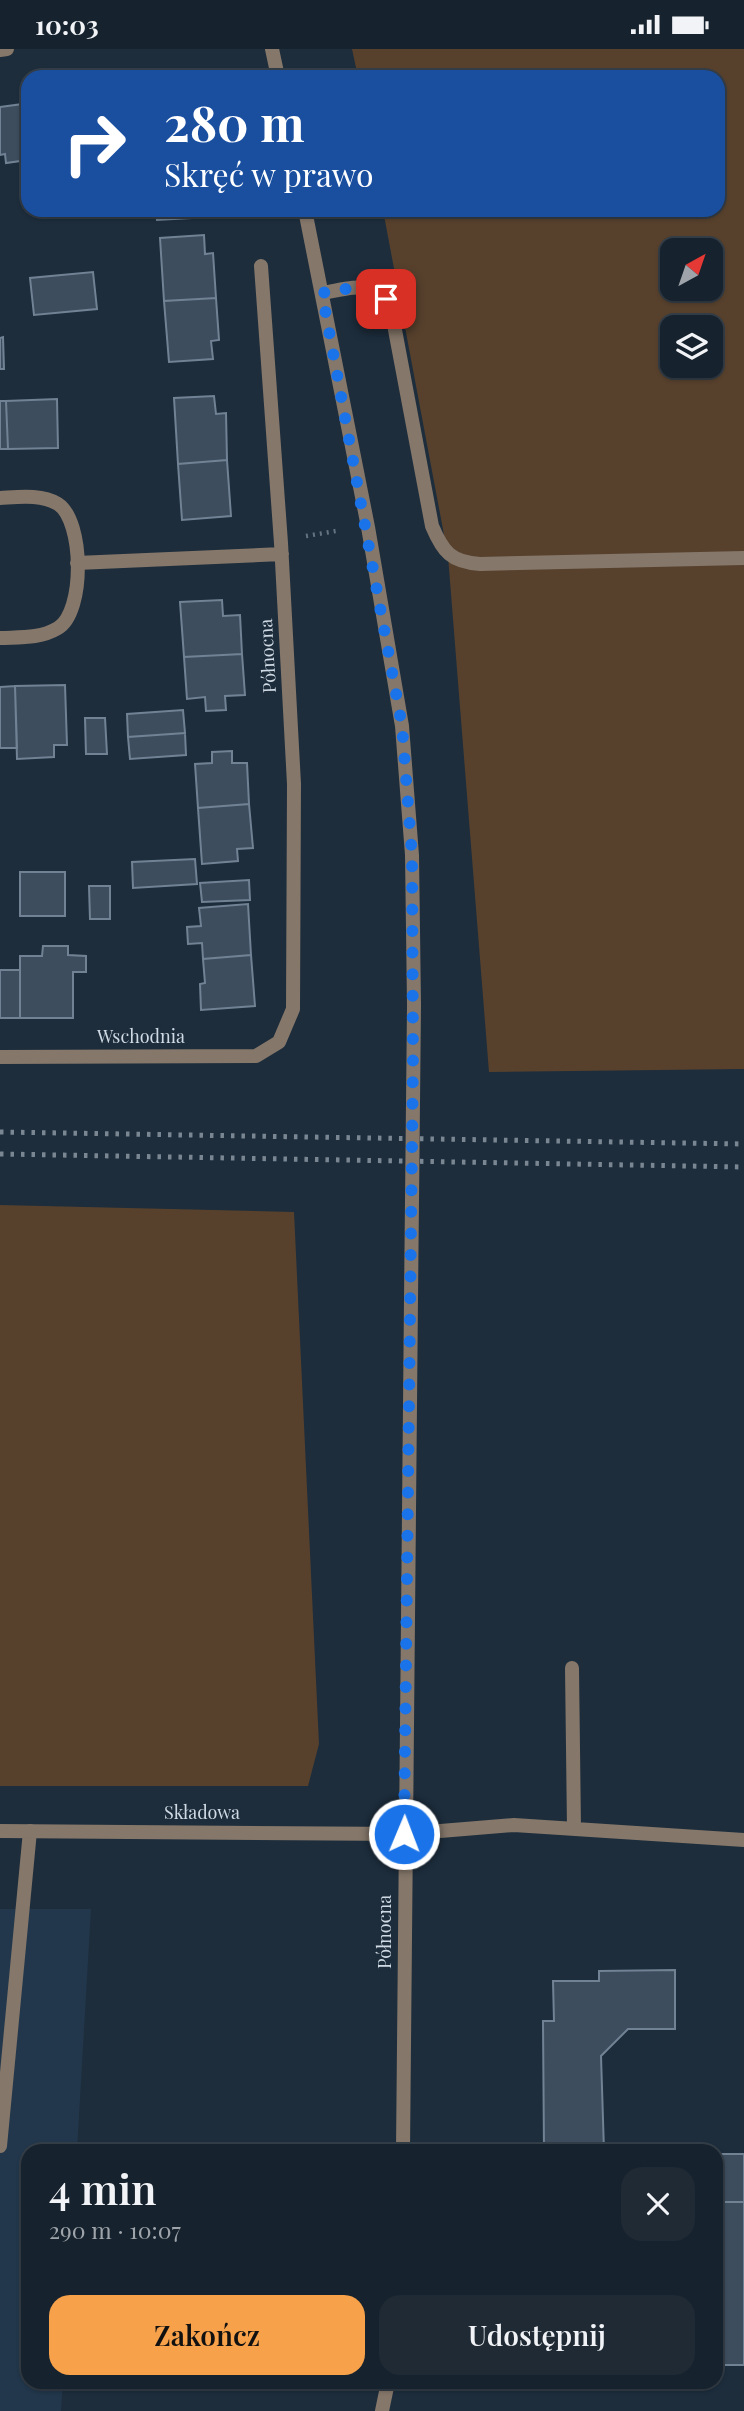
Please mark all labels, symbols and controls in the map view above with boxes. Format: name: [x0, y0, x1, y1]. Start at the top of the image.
text: 10:03: [35, 7, 99, 42]
text: 280 m: [164, 89, 304, 154]
icon: right: [49, 98, 140, 189]
text: Skręć w prawo: [164, 152, 374, 195]
north arrow: [660, 238, 723, 301]
map controls: [660, 238, 723, 378]
pin: [356, 269, 416, 329]
icon: arrive: [367, 280, 405, 318]
button: layers: [660, 315, 723, 378]
street label: Północna: [253, 618, 281, 694]
street label: Wschodnia: [96, 1024, 185, 1048]
position arrow: [367, 1797, 441, 1871]
street label: Składowa: [164, 1800, 240, 1824]
street label: Północna: [372, 1895, 396, 1969]
text: 4 min: [49, 2160, 157, 2216]
button: close: [621, 2167, 695, 2241]
text: 290 m · 10:07: [49, 2214, 181, 2245]
button: Zakończ: [49, 2295, 365, 2375]
button: Udostępnij: [379, 2295, 695, 2375]

